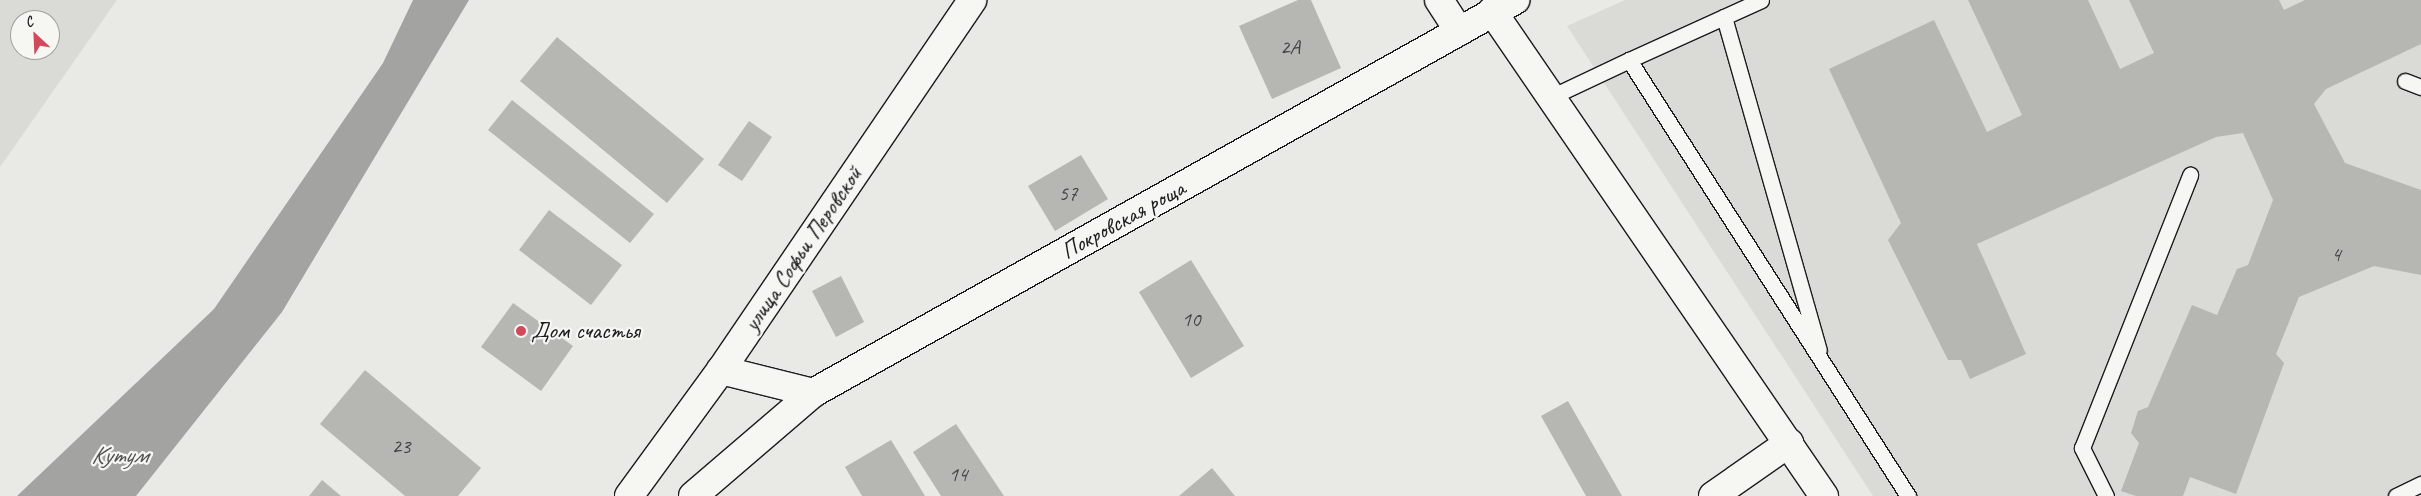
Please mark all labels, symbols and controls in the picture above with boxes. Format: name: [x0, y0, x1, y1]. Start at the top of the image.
north arrow: [10, 10, 60, 60]
text: С: [22, 13, 36, 31]
house number: 2А: [1280, 34, 1300, 60]
street label: улица Софьи Перовской: [738, 162, 868, 336]
street label: Покровская роща: [1055, 174, 1191, 266]
house number: 57: [1059, 180, 1077, 206]
house number: 4: [2331, 241, 2341, 267]
house number: 10: [1182, 306, 1200, 332]
place label: Дом счастья: [531, 317, 638, 345]
marker: Дом счастья: [515, 325, 527, 337]
house number: 23: [392, 433, 410, 459]
water label: Кутум: [91, 440, 147, 470]
house number: 14: [949, 461, 967, 487]

